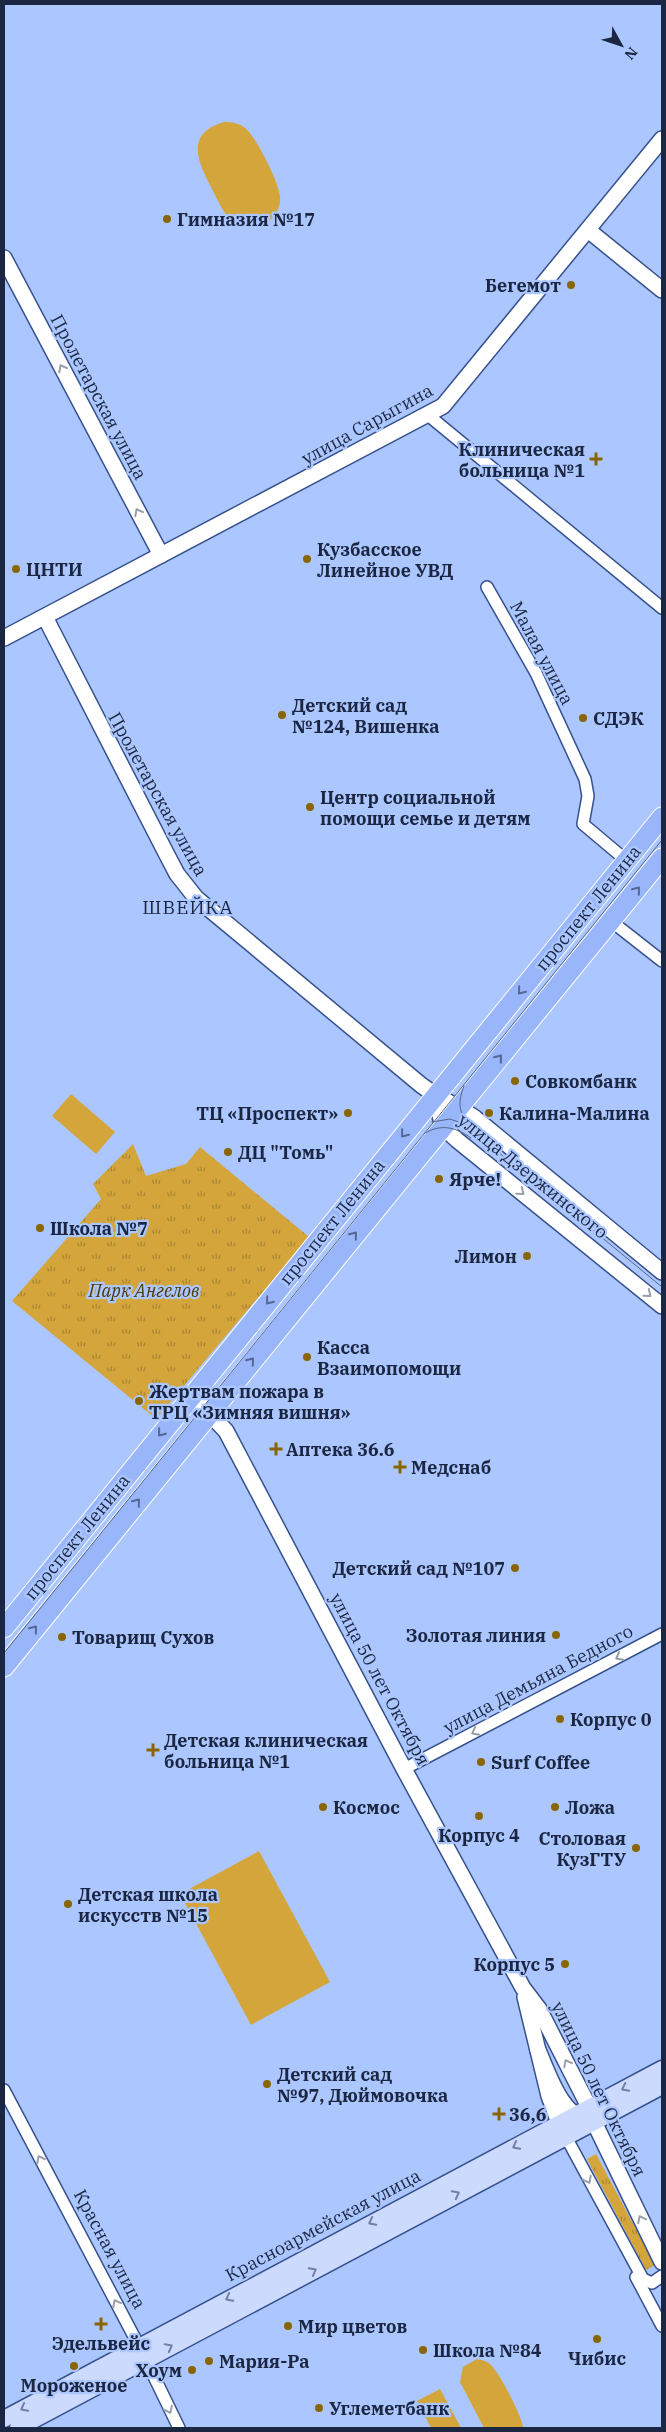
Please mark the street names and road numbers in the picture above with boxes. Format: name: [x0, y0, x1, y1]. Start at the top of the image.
street label: Пролетарская улица: [46, 310, 152, 484]
street label: улица Сарыгина: [297, 378, 437, 470]
street label: Малая улица: [505, 597, 579, 709]
street label: Пролетарская улица: [103, 708, 213, 880]
street label: проспект Ленина: [530, 840, 646, 976]
street label: улица Дзержинского: [453, 1108, 613, 1244]
street label: проспект Ленина: [274, 1154, 390, 1290]
street label: проспект Ленина: [19, 1469, 135, 1605]
street label: улица 50 лет Октября: [325, 1589, 435, 1769]
street label: улица Демьяна Бедного: [439, 1619, 637, 1739]
street label: улица 50 лет Октября: [547, 1998, 651, 2180]
street label: Красноармейская улица: [221, 2164, 425, 2286]
street label: Красная улица: [69, 2185, 151, 2313]

